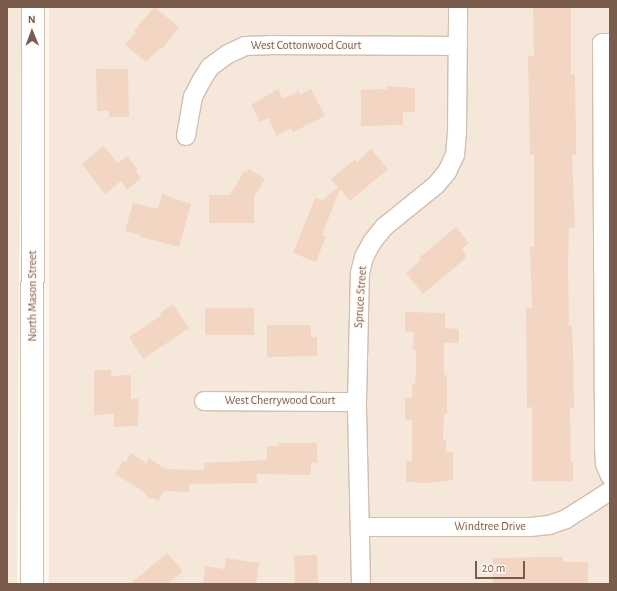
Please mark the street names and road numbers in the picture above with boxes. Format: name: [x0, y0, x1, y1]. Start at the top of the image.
street label: West Cottonwood Court: [251, 39, 361, 53]
street label: North Mason Street: [26, 250, 40, 342]
street label: Spruce Street: [352, 266, 370, 328]
street label: West Cherrywood Court: [225, 394, 335, 408]
street label: Windtree Drive: [454, 520, 526, 534]

